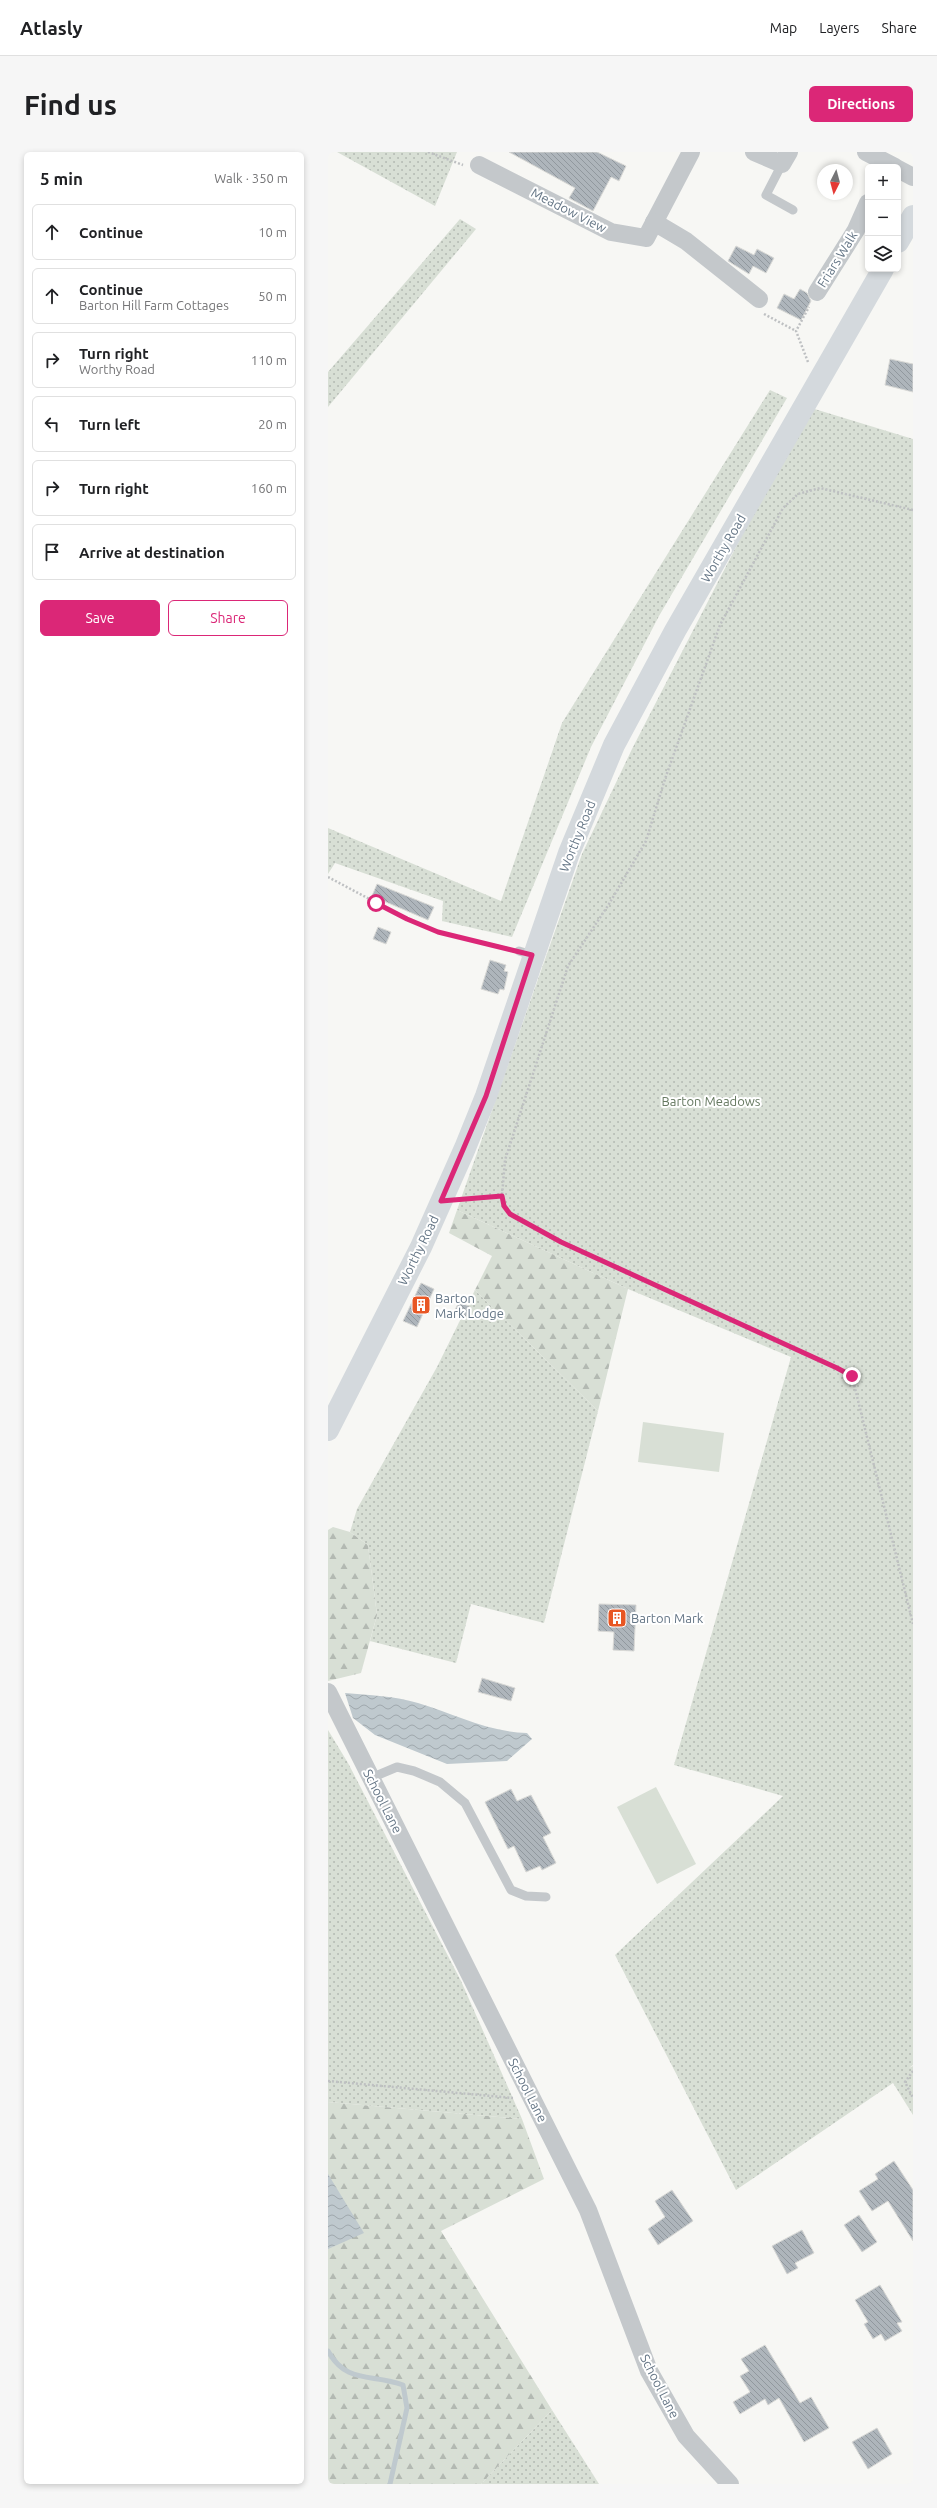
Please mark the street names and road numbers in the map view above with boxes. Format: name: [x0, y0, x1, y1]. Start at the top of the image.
street label: Meadow View: [529, 185, 609, 235]
street label: Friars Walk: [814, 228, 860, 290]
street label: Worthy Road: [698, 512, 748, 584]
street label: Worthy Road: [556, 798, 598, 874]
street label: Worthy Road: [395, 1213, 441, 1287]
street label: School Lane: [361, 1767, 405, 1835]
street label: School Lane: [506, 2056, 550, 2124]
street label: School Lane: [638, 2352, 682, 2420]

